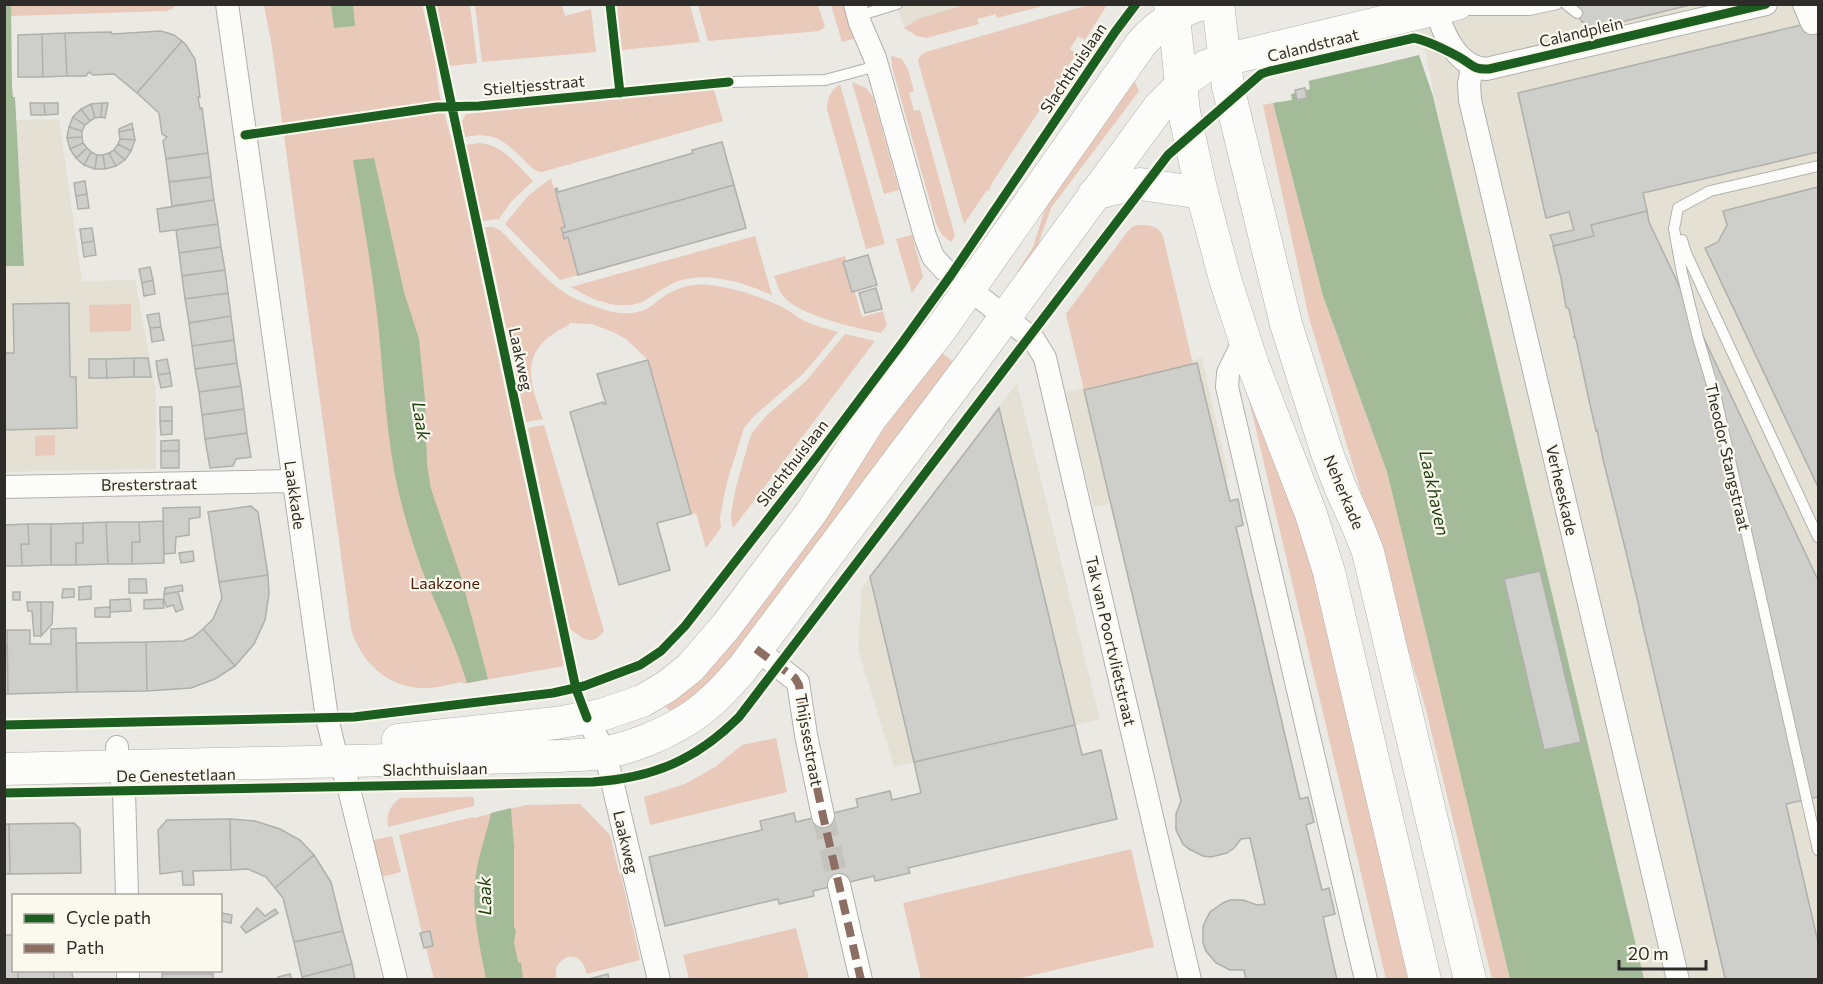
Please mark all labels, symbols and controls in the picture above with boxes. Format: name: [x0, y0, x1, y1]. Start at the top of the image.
street label: Calandplein: [1537, 13, 1625, 50]
street label: Slachthuislaan: [1035, 19, 1110, 117]
street label: Calandstraat: [1265, 24, 1361, 65]
street label: Stieltjesstraat: [482, 71, 586, 98]
street label: Laakweg: [506, 326, 538, 393]
street label: Theodor Stangstraat: [1702, 381, 1755, 533]
water label: Laak: [408, 400, 436, 443]
street label: Slachthuislaan: [752, 416, 831, 510]
street label: Verheeskade: [1543, 443, 1582, 537]
water label: Laakhaven: [1415, 448, 1455, 538]
street label: Neherkade: [1320, 452, 1369, 532]
street label: Laakkade: [281, 459, 310, 531]
street label: Bresterstraat: [101, 473, 198, 494]
street label: Tak van Poortvlietstraat: [1083, 554, 1140, 728]
park label: Laakzone: [410, 573, 480, 592]
street label: Thijssestraat: [792, 692, 827, 788]
street label: Slachthuislaan: [382, 758, 488, 779]
street label: De Genestetlaan: [116, 764, 236, 785]
street label: Laakweg: [610, 808, 643, 876]
water label: Laak: [473, 875, 495, 916]
legend: [12, 894, 222, 972]
text: Cycle path: [66, 906, 151, 928]
scale bar: [1619, 933, 1706, 971]
text: Path: [66, 936, 104, 958]
text: 20 m: [1628, 942, 1669, 964]

